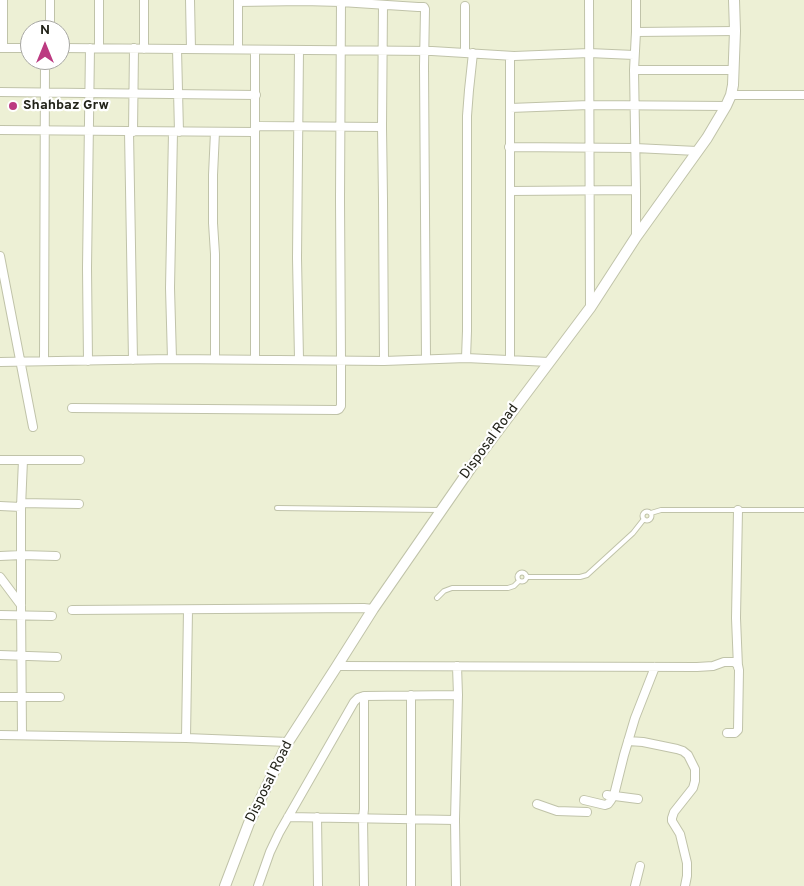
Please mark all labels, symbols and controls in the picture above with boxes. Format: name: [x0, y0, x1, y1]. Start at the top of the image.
north arrow: [20, 20, 70, 70]
text: N: [40, 22, 50, 39]
place label: Shahbaz Grw: [23, 98, 109, 114]
marker: Shahbaz Grw: [7, 100, 19, 112]
street label: Disposal Road: [457, 401, 523, 483]
street label: Disposal Road: [243, 738, 297, 826]

